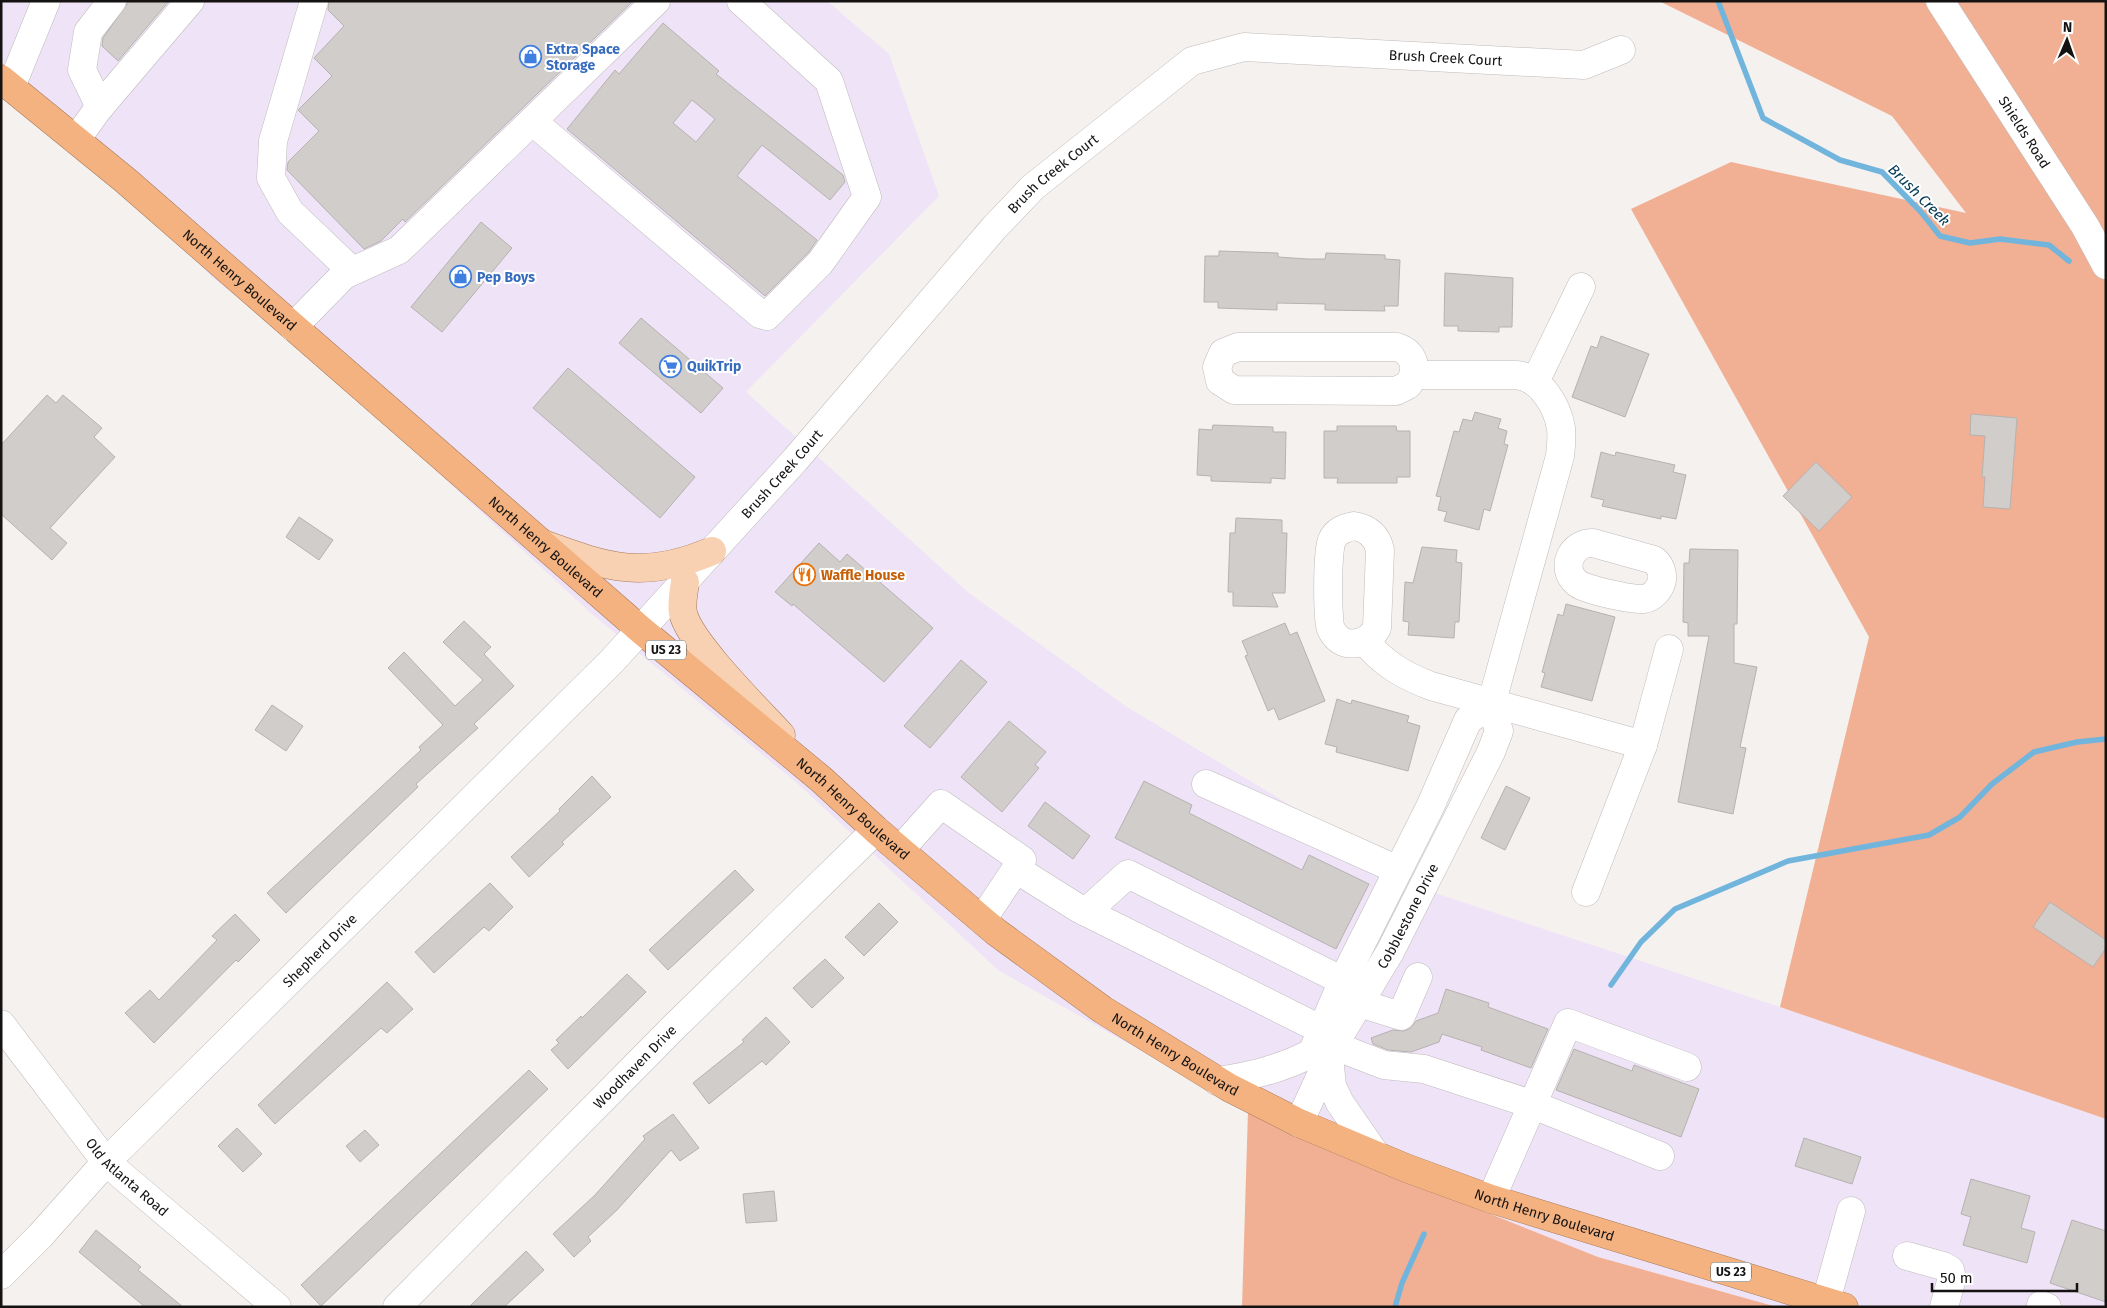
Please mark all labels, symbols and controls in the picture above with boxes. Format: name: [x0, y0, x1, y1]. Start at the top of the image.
north arrow: [2042, 15, 2092, 65]
text: N: [2062, 19, 2072, 36]
place label: Extra Space Storage: [546, 41, 620, 74]
shop icon: Extra Space Storage: [518, 45, 542, 69]
street label: Brush Creek Court: [1388, 46, 1504, 69]
street label: Shields Road: [1995, 93, 2054, 171]
street label: Brush Creek Court: [1004, 130, 1102, 217]
water label: Brush Creek: [1884, 160, 1954, 230]
street label: North Henry Boulevard: [179, 226, 300, 334]
shop icon: Pep Boys: [449, 265, 473, 289]
place label: Pep Boys: [477, 269, 535, 286]
supermarket icon: QuikTrip: [659, 354, 683, 378]
place label: QuikTrip: [687, 358, 741, 375]
street label: Brush Creek Court: [738, 425, 827, 522]
street label: North Henry Boulevard: [485, 493, 606, 601]
restaurant icon: Waffle House: [793, 563, 817, 587]
place label: Waffle House: [821, 567, 905, 584]
road number: US 23: [646, 640, 686, 660]
street label: North Henry Boulevard: [793, 754, 913, 863]
street label: Cobblestone Drive: [1373, 861, 1442, 972]
street label: Shepherd Drive: [279, 910, 360, 991]
street label: North Henry Boulevard: [1109, 1009, 1242, 1100]
street label: Woodhaven Drive: [590, 1021, 680, 1112]
street label: Old Atlanta Road: [82, 1135, 172, 1220]
street label: North Henry Boulevard: [1472, 1185, 1617, 1245]
scale bar: [1932, 1260, 2077, 1292]
road number: US 23: [1711, 1262, 1751, 1282]
text: 50 m: [1940, 1269, 1973, 1287]

